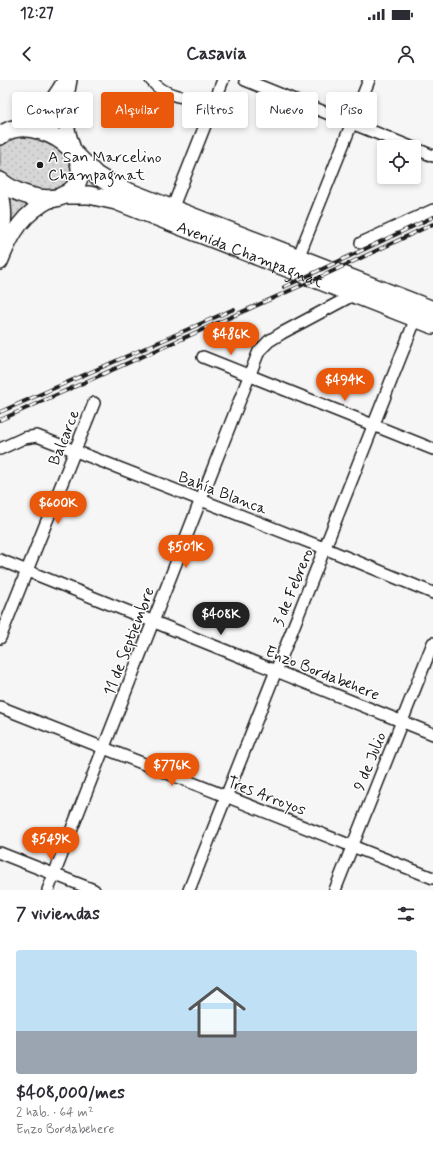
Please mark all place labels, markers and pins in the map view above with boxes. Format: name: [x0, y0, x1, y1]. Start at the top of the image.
place label: A San Marcelino Champagnat: [48, 147, 162, 187]
marker: A San Marcelino Champagnat: [35, 160, 45, 170]
pin: $486K: [203, 322, 259, 356]
pin: $494K: [317, 368, 373, 402]
pin: $600K: [30, 491, 86, 525]
pin: $501K: [158, 535, 214, 569]
pin: $408K: [193, 602, 249, 636]
pin: $776K: [144, 753, 200, 787]
pin: $549K: [23, 827, 79, 861]

